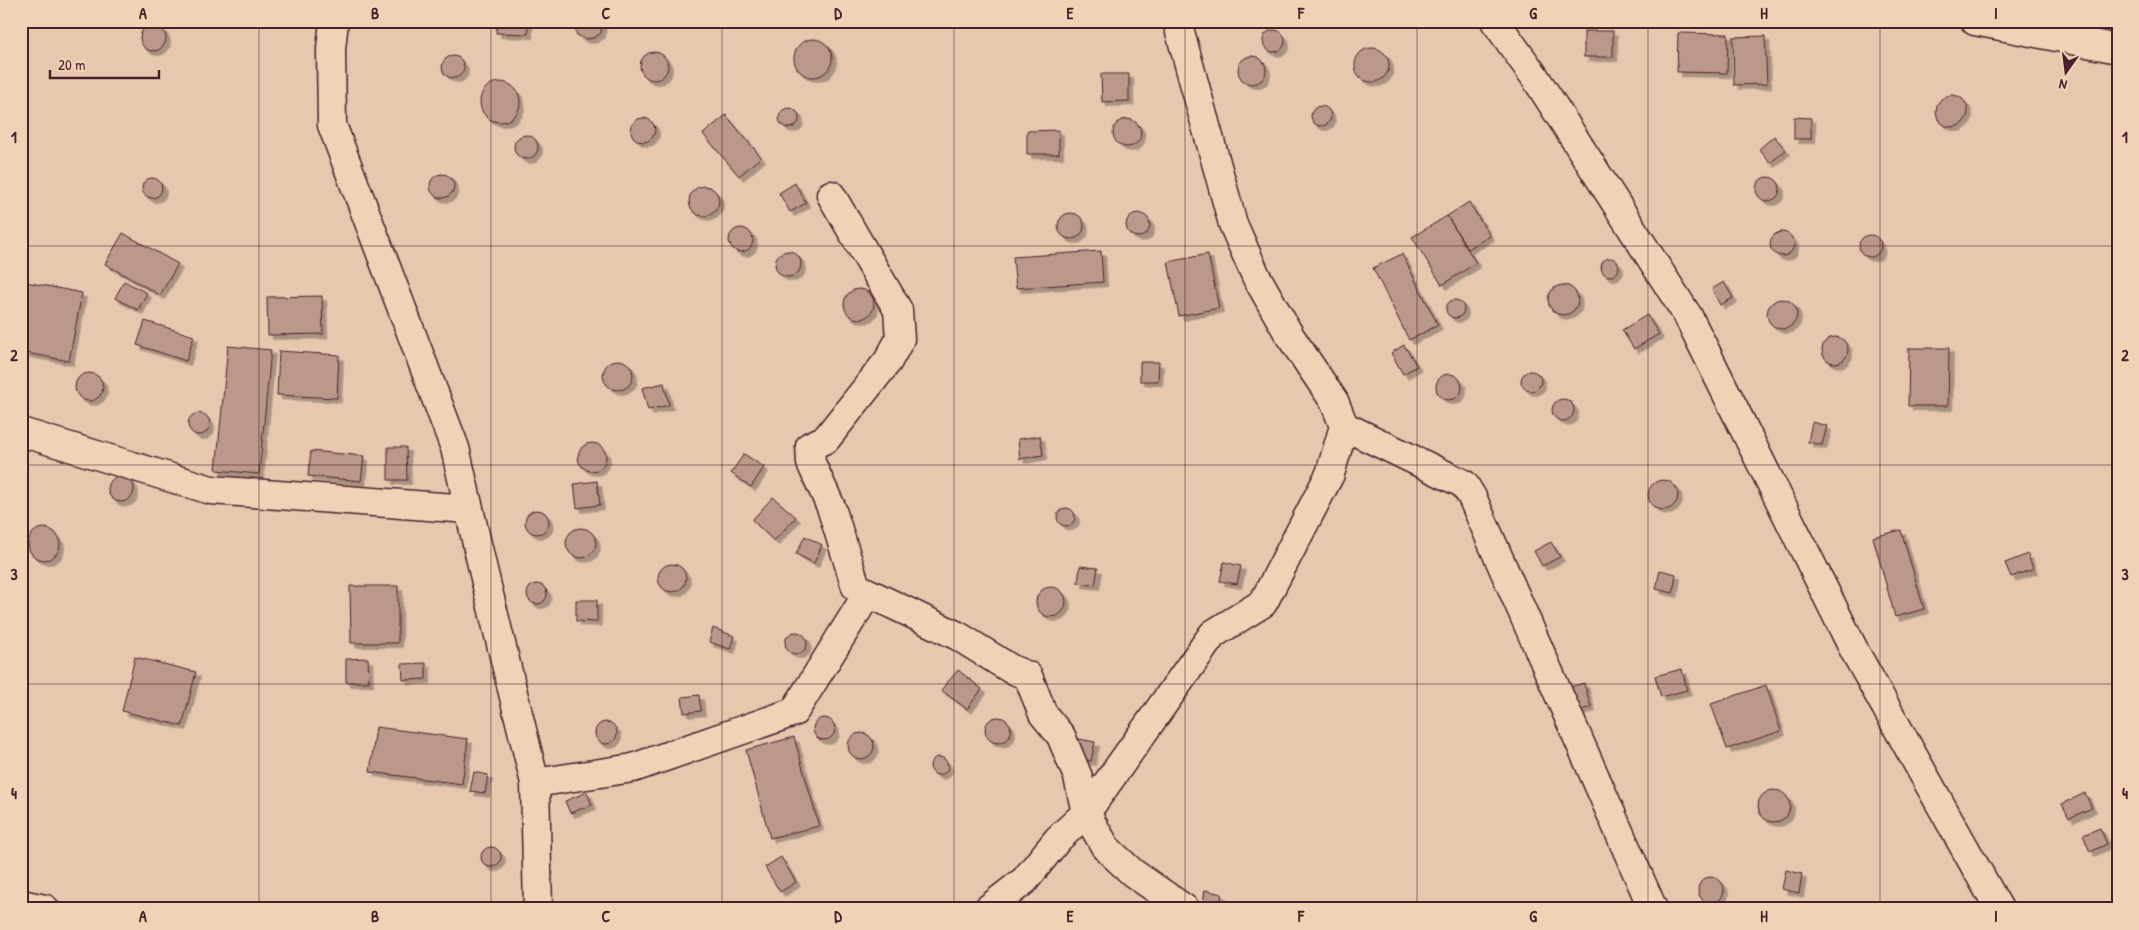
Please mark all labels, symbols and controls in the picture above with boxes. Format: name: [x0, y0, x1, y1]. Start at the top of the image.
text: A: [139, 2, 147, 24]
text: B: [371, 2, 379, 24]
text: C: [602, 2, 611, 24]
text: D: [834, 2, 842, 24]
text: E: [1066, 2, 1074, 24]
text: F: [1297, 2, 1305, 24]
text: G: [1529, 2, 1537, 24]
text: H: [1760, 2, 1768, 24]
text: I: [1994, 2, 1998, 24]
scale bar: [50, 48, 159, 80]
north arrow: [2042, 48, 2092, 98]
text: 20 m: [58, 54, 85, 75]
text: N: [2056, 75, 2069, 95]
text: 1: [11, 126, 17, 148]
text: 1: [2122, 126, 2128, 148]
text: 2: [10, 344, 18, 366]
text: 2: [2121, 344, 2129, 366]
text: 3: [10, 563, 18, 585]
text: 3: [2121, 563, 2129, 585]
text: 4: [11, 782, 17, 804]
text: 4: [2122, 782, 2128, 804]
text: A: [139, 905, 147, 927]
text: B: [371, 905, 379, 927]
text: C: [602, 905, 611, 927]
text: D: [834, 905, 842, 927]
text: E: [1066, 905, 1074, 927]
text: F: [1297, 905, 1305, 927]
text: G: [1529, 905, 1537, 927]
text: H: [1760, 905, 1768, 927]
text: I: [1994, 905, 1998, 927]

